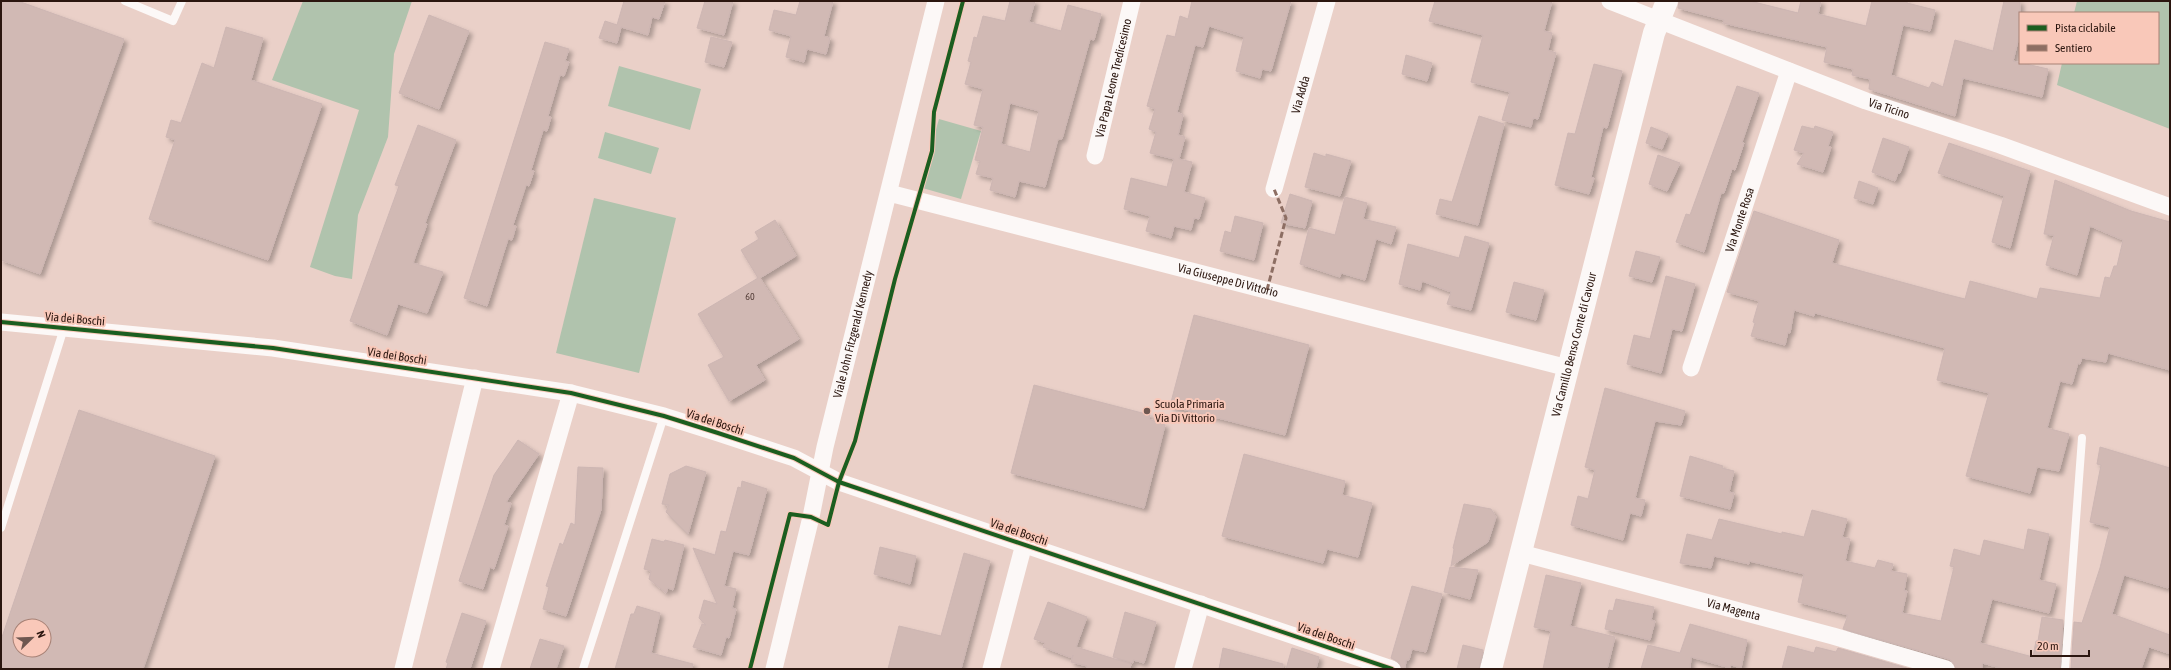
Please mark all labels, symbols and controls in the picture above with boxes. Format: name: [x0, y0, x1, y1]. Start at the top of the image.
legend: [2019, 12, 2159, 64]
street label: Via Papa Leone Tredicesimo: [1093, 17, 1135, 139]
text: Pista ciclabile: [2055, 21, 2116, 35]
text: Sentiero: [2055, 41, 2093, 55]
street label: Via Adda: [1289, 74, 1313, 115]
street label: Via Ticino: [1867, 95, 1912, 122]
street label: Via Monte Rosa: [1723, 186, 1757, 254]
street label: Via Giuseppe Di Vittorio: [1176, 261, 1280, 300]
street label: Viale John Fitzgerald Kennedy: [830, 269, 876, 400]
street label: Via Camillo Benso Conte di Cavour: [1549, 270, 1600, 418]
house number: 60: [745, 291, 755, 302]
street label: Via dei Boschi: [45, 309, 105, 329]
street label: Via dei Boschi: [366, 344, 428, 368]
place label: Scuola Primaria Via Di Vittorio: [1155, 397, 1225, 425]
street label: Via dei Boschi: [684, 406, 746, 438]
marker: Scuola Primaria Via Di Vittorio: [1142, 406, 1152, 416]
street label: Via dei Boschi: [988, 516, 1050, 548]
street label: Via Magenta: [1705, 596, 1762, 623]
north arrow: [12, 618, 52, 658]
street label: Via dei Boschi: [1295, 620, 1357, 652]
text: N: [34, 629, 48, 639]
scale bar: [2031, 632, 2089, 658]
text: 20 m: [2037, 639, 2059, 653]

